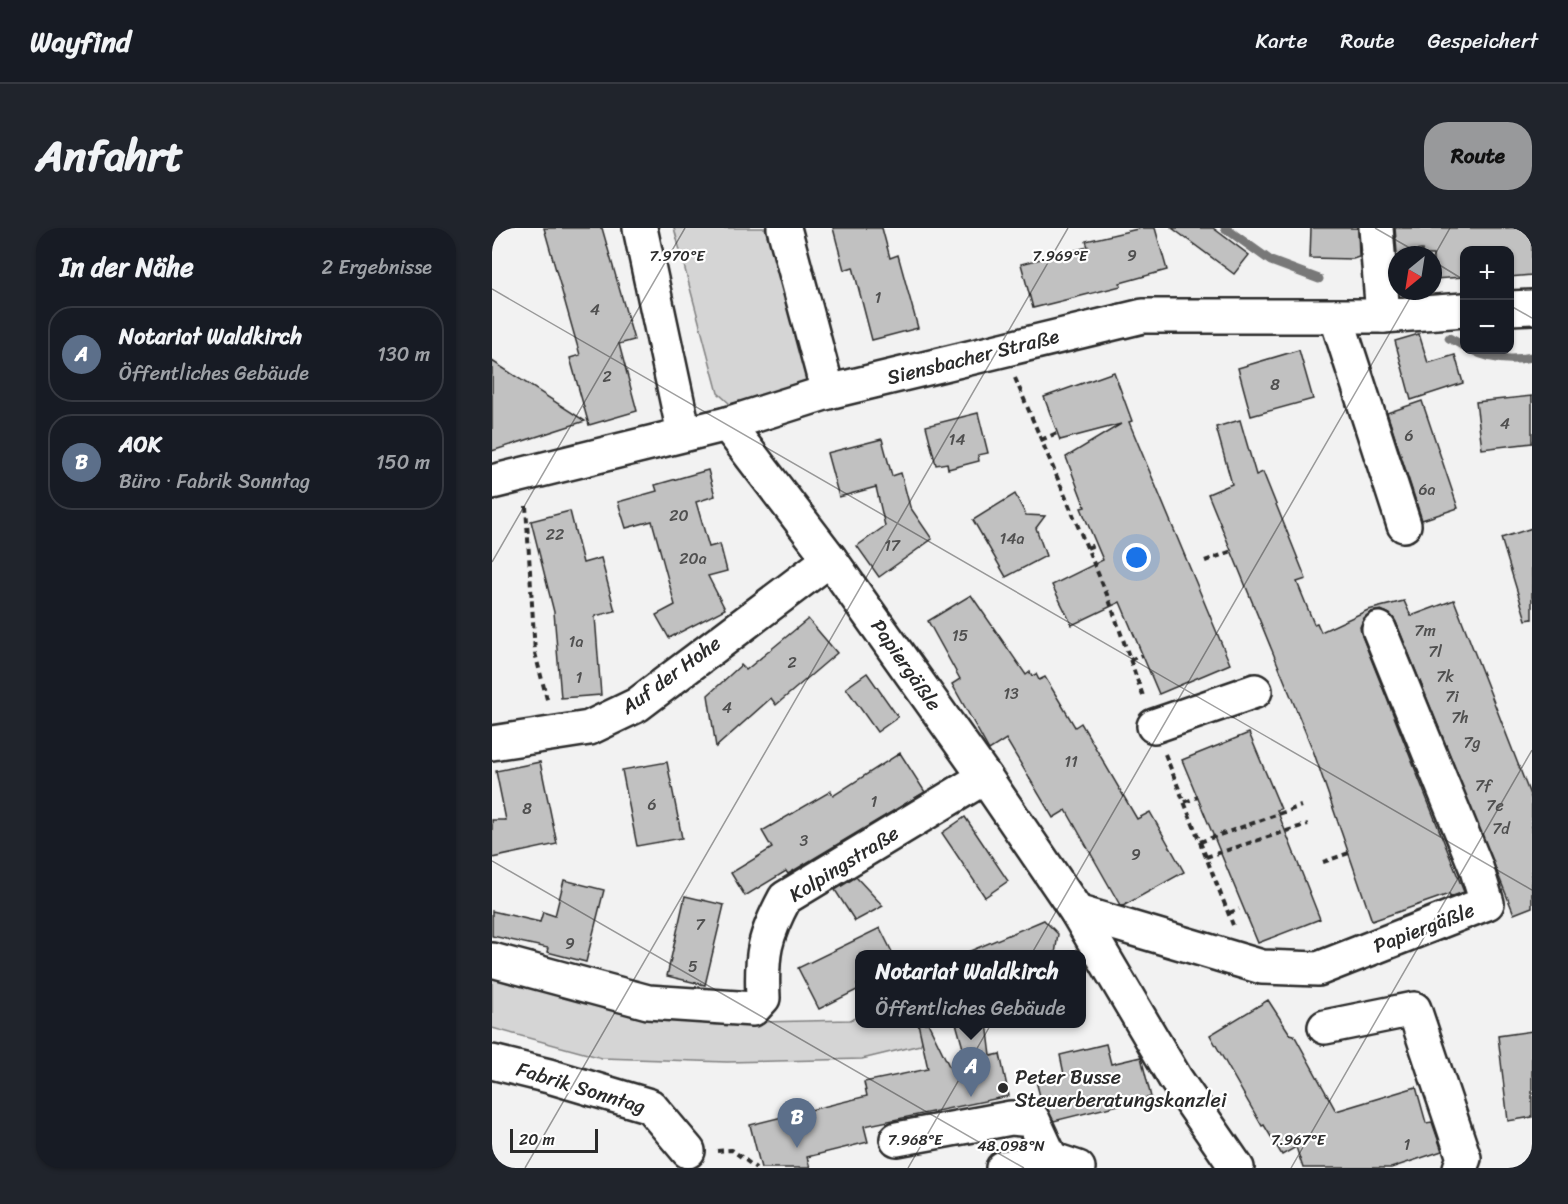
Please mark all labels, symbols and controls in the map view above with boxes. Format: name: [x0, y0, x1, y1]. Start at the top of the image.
text: Wayfind: [30, 17, 131, 66]
text: Karte: [1256, 22, 1307, 60]
text: Route: [1340, 22, 1394, 60]
text: Gespeichert: [1427, 22, 1538, 60]
text: Anfahrt: [36, 119, 183, 193]
button: Route: [1424, 122, 1532, 190]
house number: 9: [1127, 241, 1137, 270]
text: 7.970°E: [649, 243, 706, 269]
text: 7.969°E: [1033, 243, 1089, 269]
text: In der Nähe: [60, 244, 194, 290]
north arrow: [1388, 246, 1442, 300]
map controls: [1460, 246, 1514, 354]
button: +: [1460, 246, 1514, 300]
text: 2 Ergebnisse: [322, 250, 432, 285]
house number: 1: [875, 283, 882, 312]
house number: 4: [590, 295, 600, 324]
button: −: [1460, 300, 1514, 354]
text: Notariat Waldkirch: [119, 317, 302, 356]
street label: Siensbacher Straße: [883, 319, 1063, 395]
text: A: [75, 337, 88, 372]
text: 130 m: [377, 337, 430, 372]
text: Öffentliches Gebäude: [119, 356, 309, 391]
house number: 2: [602, 362, 612, 391]
house number: 8: [1270, 370, 1280, 399]
house number: 4: [1500, 409, 1510, 438]
house number: 6: [1404, 421, 1414, 450]
text: AOK: [119, 425, 161, 464]
house number: 14: [949, 425, 965, 454]
text: B: [75, 445, 88, 480]
text: 150 m: [376, 445, 430, 480]
text: Büro · Fabrik Sonntag: [119, 464, 310, 499]
house number: 6a: [1418, 475, 1436, 504]
house number: 20: [669, 501, 689, 530]
house number: 22: [546, 520, 564, 549]
house number: 14a: [1000, 524, 1024, 553]
house number: 17: [884, 531, 901, 560]
your location: [1122, 543, 1151, 572]
house number: 20a: [679, 544, 707, 573]
street label: Papiergäßle: [861, 612, 951, 718]
house number: 7m: [1414, 616, 1436, 645]
house number: 15: [952, 621, 969, 650]
street label: Auf der Hohe: [613, 626, 729, 724]
house number: 1a: [569, 627, 583, 656]
house number: 7l: [1428, 637, 1442, 666]
house number: 2: [787, 648, 797, 677]
house number: 7k: [1436, 662, 1454, 691]
house number: 1: [576, 663, 583, 692]
house number: 13: [1003, 679, 1019, 708]
house number: 7i: [1445, 682, 1459, 711]
house number: 4: [722, 693, 732, 722]
house number: 7h: [1451, 703, 1469, 732]
house number: 7g: [1463, 728, 1481, 757]
house number: 11: [1064, 747, 1078, 776]
house number: 7f: [1475, 771, 1493, 800]
house number: 1: [871, 787, 878, 816]
house number: 6: [647, 790, 657, 819]
house number: 7e: [1486, 791, 1504, 820]
house number: 8: [522, 794, 532, 823]
house number: 7d: [1492, 814, 1511, 843]
street label: Kolpingstraße: [782, 816, 906, 912]
house number: 3: [800, 826, 809, 855]
house number: 9: [1131, 840, 1141, 869]
street label: Papiergäßle: [1368, 893, 1480, 963]
house number: 7: [695, 910, 705, 939]
house number: 9: [565, 929, 575, 958]
popup: [855, 950, 1086, 1028]
house number: 5: [688, 952, 698, 981]
text: Notariat Waldkirch: [876, 952, 1059, 991]
text: Öffentliches Gebäude: [876, 991, 1065, 1026]
pin: A: [952, 1048, 990, 1097]
street label: Fabrik Sonntag: [512, 1052, 650, 1124]
place label: Peter Busse Steuerberatungskanzlei: [1015, 1060, 1227, 1118]
marker: Peter Busse Steuerberatungskanzlei: [996, 1081, 1010, 1095]
pin: B: [778, 1098, 816, 1148]
text: 20 m: [519, 1125, 555, 1154]
scale bar: [510, 1126, 598, 1154]
text: 7.968°E: [888, 1127, 944, 1153]
text: 7.967°E: [1271, 1127, 1327, 1153]
house number: 1: [1404, 1130, 1411, 1159]
text: 48.098°N: [977, 1133, 1045, 1159]

